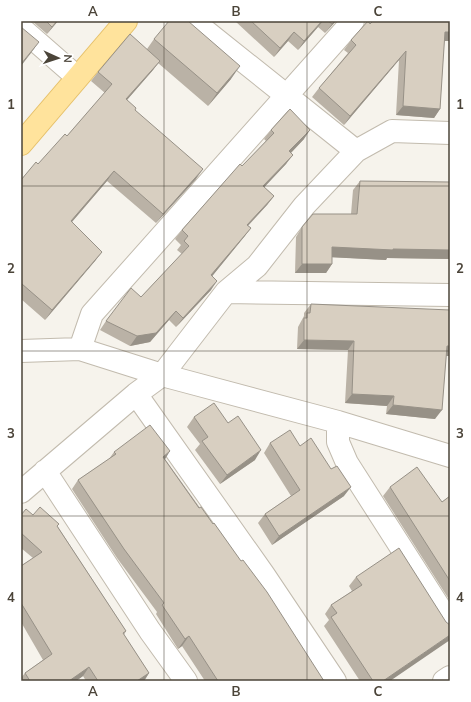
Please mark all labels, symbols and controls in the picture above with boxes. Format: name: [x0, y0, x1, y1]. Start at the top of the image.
text: A: [88, 3, 98, 19]
text: B: [232, 3, 241, 19]
text: C: [374, 3, 383, 19]
north arrow: [38, 38, 78, 78]
text: N: [61, 54, 75, 63]
text: 1: [7, 96, 15, 112]
text: 1: [456, 96, 464, 112]
text: 2: [7, 260, 15, 276]
text: 2: [456, 260, 464, 276]
text: 3: [7, 425, 15, 441]
text: 3: [456, 425, 464, 441]
text: 4: [7, 589, 15, 605]
text: 4: [456, 589, 464, 605]
text: A: [88, 683, 98, 699]
text: B: [232, 683, 241, 699]
text: C: [374, 683, 383, 699]

